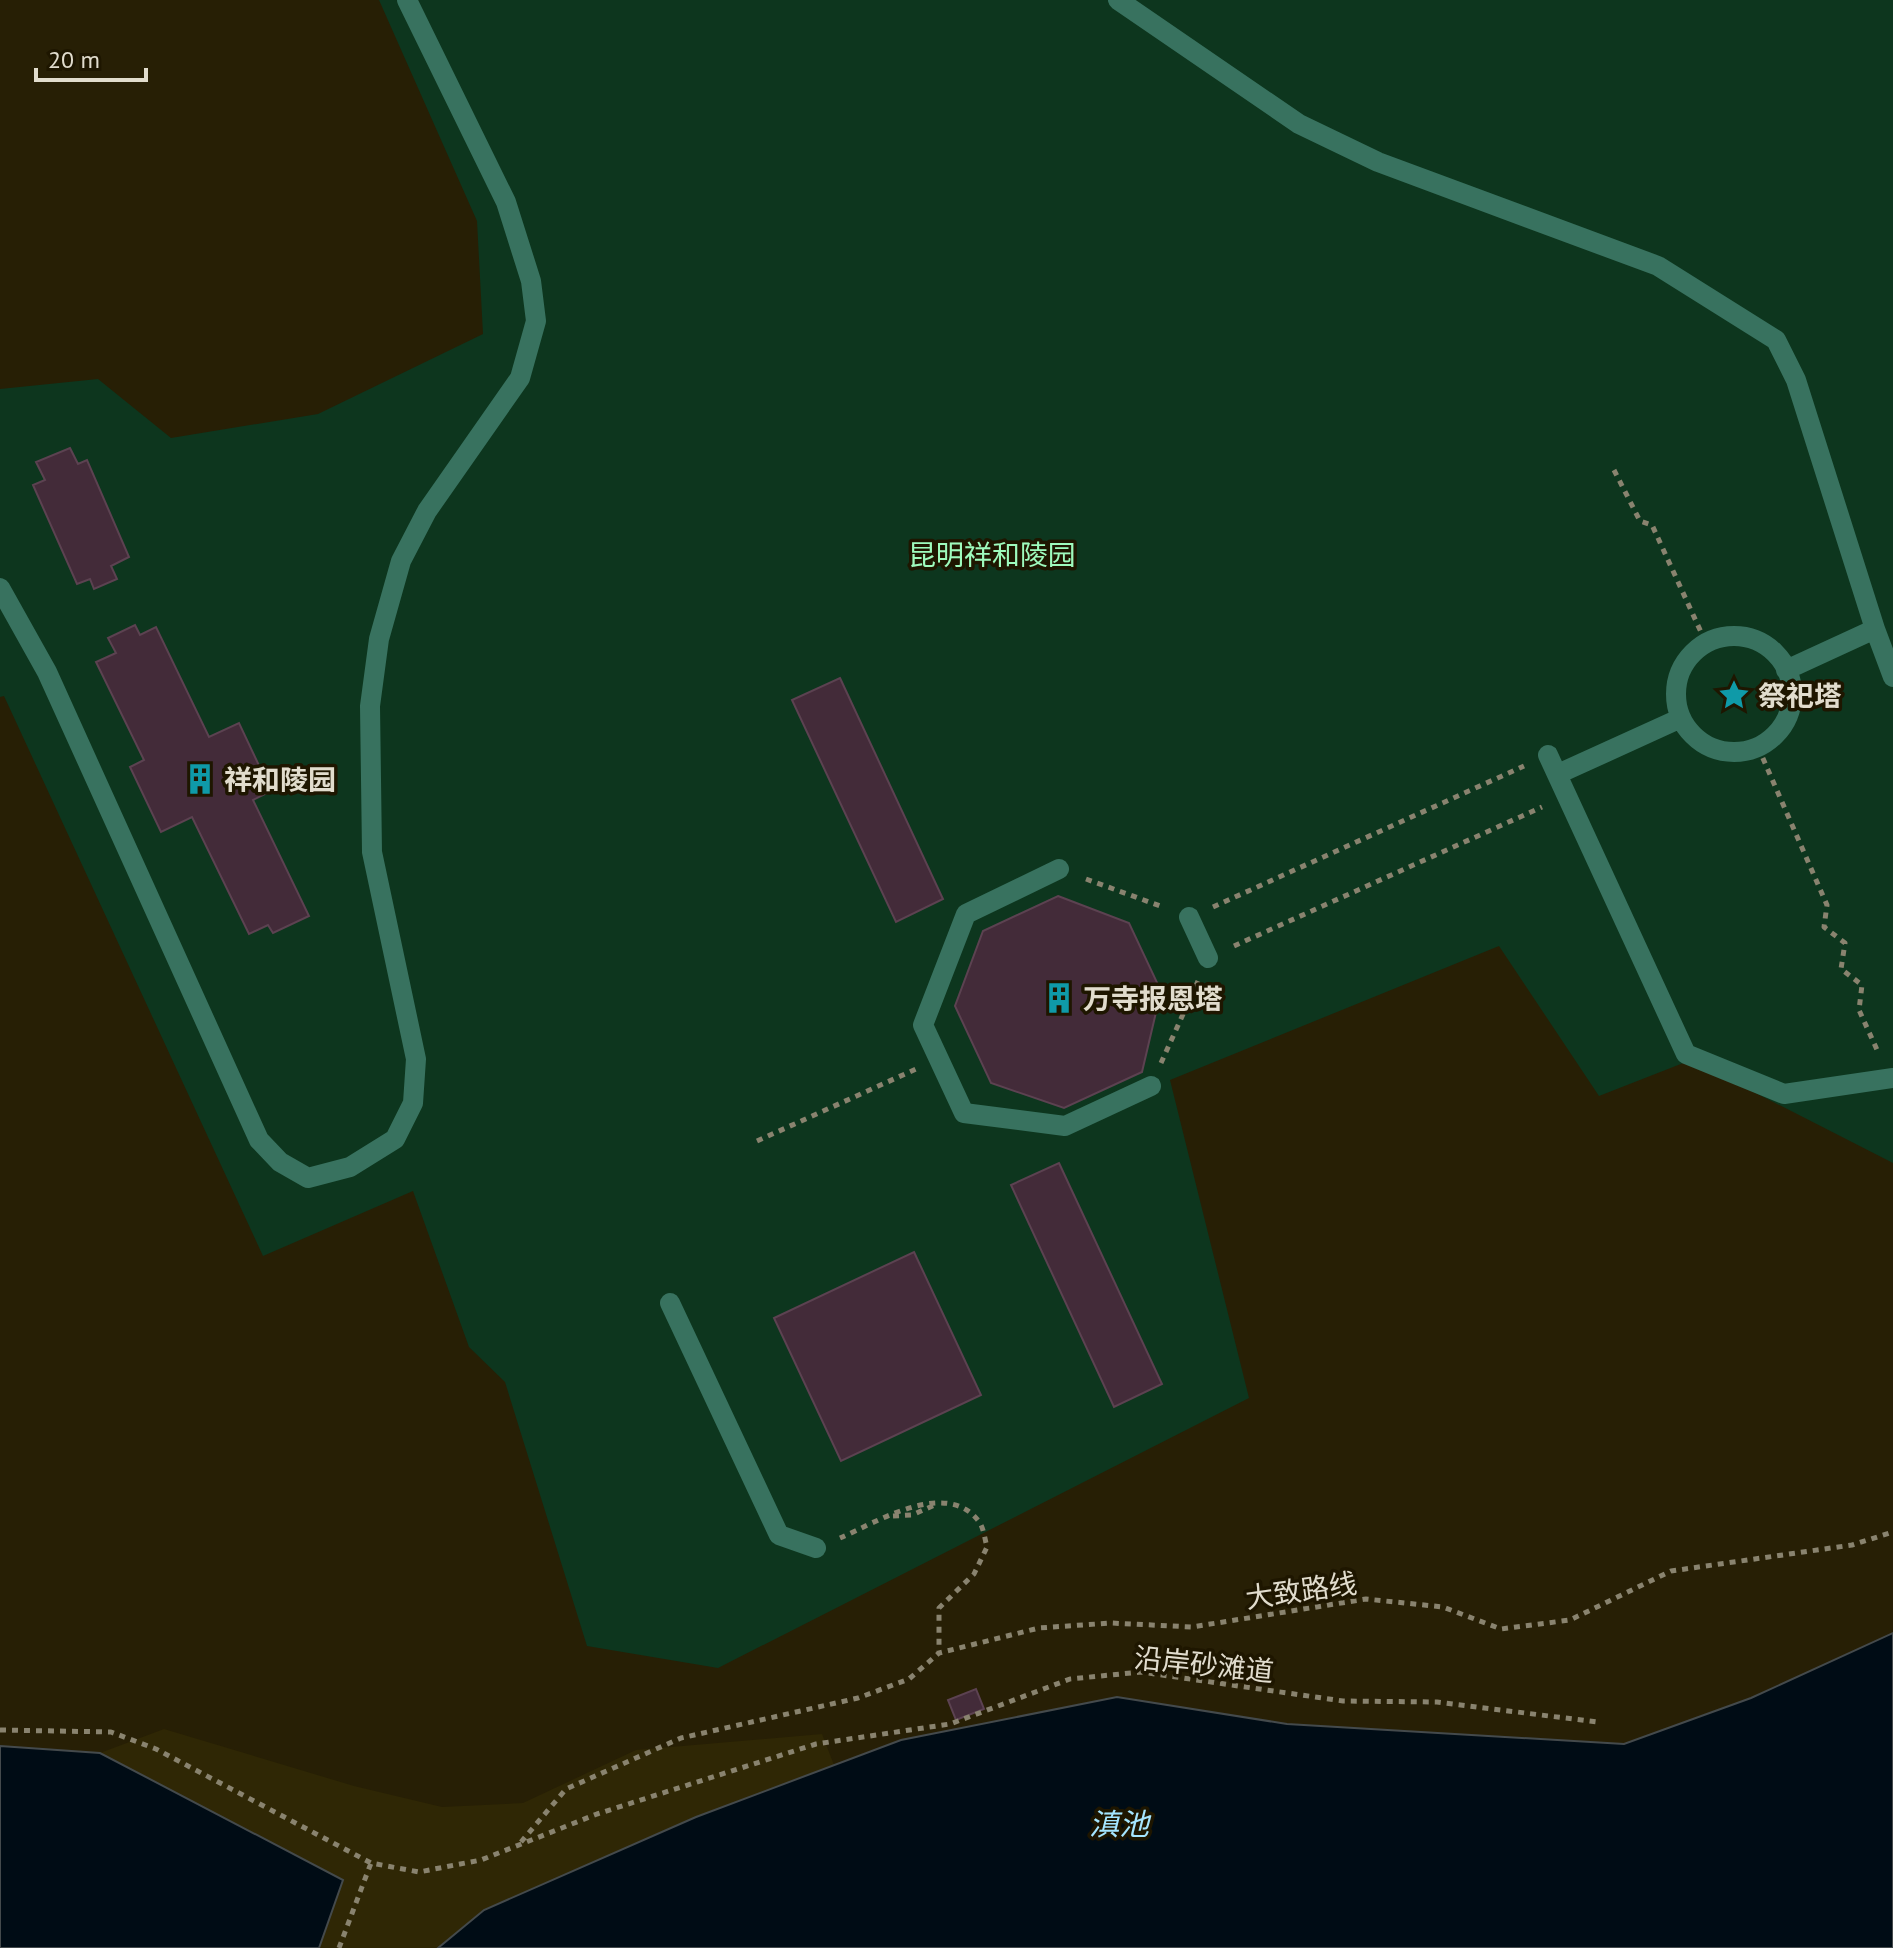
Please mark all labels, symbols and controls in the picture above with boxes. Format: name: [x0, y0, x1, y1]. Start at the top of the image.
scale bar: [36, 32, 146, 82]
text: 20 m: [48, 44, 100, 75]
park label: 昆明祥和陵园: [908, 536, 1076, 573]
place label: 祭祀塔: [1758, 677, 1842, 714]
place icon: 祭祀塔: [1717, 678, 1751, 712]
place label: 祥和陵园: [224, 761, 336, 798]
building icon: 祥和陵园: [183, 762, 217, 796]
place label: 万寺报恩塔: [1083, 980, 1223, 1017]
building icon: 万寺报恩塔: [1042, 981, 1076, 1015]
street label: 大致路线: [1243, 1564, 1359, 1616]
street label: 沿岸砂滩道: [1132, 1638, 1276, 1690]
water label: 滇池: [1089, 1804, 1152, 1843]

